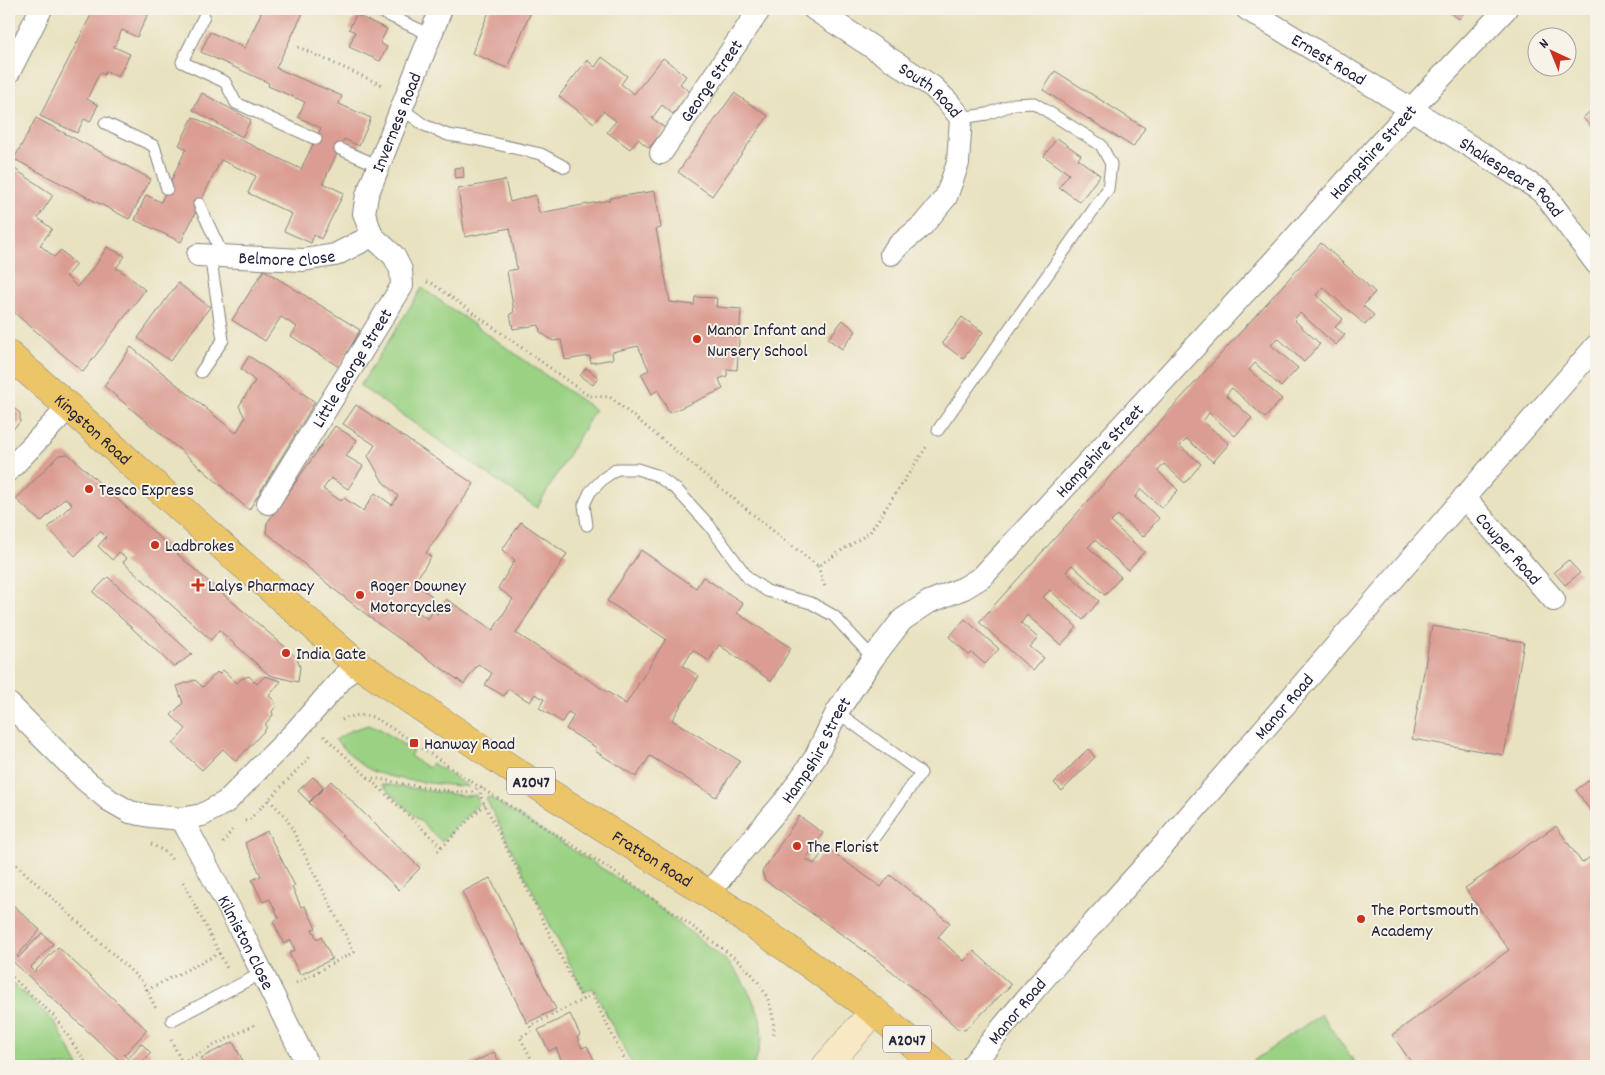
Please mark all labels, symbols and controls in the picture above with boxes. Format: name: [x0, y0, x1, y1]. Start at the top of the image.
north arrow: [1528, 28, 1578, 78]
street label: Ernest Road: [1286, 29, 1370, 93]
text: N: [1535, 34, 1554, 54]
street label: George Street: [676, 35, 750, 128]
street label: South Road: [893, 58, 966, 124]
street label: Inverness Road: [367, 70, 429, 177]
street label: Hampshire Street: [1325, 100, 1424, 206]
street label: Shakespeare Road: [1453, 132, 1568, 224]
street label: Belmore Close: [238, 245, 337, 275]
street label: Little George Street: [307, 304, 400, 433]
place label: Manor Infant and Nursery School: [707, 319, 826, 365]
marker: Manor Infant and Nursery School: [691, 333, 703, 345]
street label: Kingston Road: [47, 389, 135, 472]
street label: Hampshire Street: [1051, 399, 1151, 505]
place label: Tesco Express: [99, 479, 194, 504]
marker: Tesco Express: [83, 483, 95, 495]
street label: Cowper Road: [1468, 508, 1546, 592]
place label: Ladbrokes: [165, 535, 235, 560]
marker: Ladbrokes: [149, 539, 161, 551]
place label: Lalys Pharmacy: [208, 575, 315, 600]
place label: Roger Downey Motorcycles: [370, 575, 467, 621]
marker: Lalys Pharmacy: [192, 579, 204, 591]
marker: Roger Downey Motorcycles: [354, 589, 366, 601]
place label: India Gate: [296, 643, 366, 668]
marker: India Gate: [280, 647, 292, 659]
street label: Manor Road: [1250, 669, 1321, 746]
street label: Hampshire Street: [777, 693, 859, 810]
place label: Hanway Road: [424, 733, 515, 758]
marker: Hanway Road: [408, 737, 420, 749]
road number: A2047: [507, 768, 555, 794]
street label: Fratton Road: [606, 826, 696, 895]
place label: The Florist: [807, 836, 879, 861]
marker: The Florist: [791, 840, 803, 852]
street label: Kilmiston Close: [210, 892, 279, 995]
place label: The Portsmouth Academy: [1371, 899, 1479, 945]
marker: The Portsmouth Academy: [1355, 913, 1367, 925]
street label: Manor Road: [983, 974, 1054, 1051]
road number: A2047: [883, 1026, 931, 1052]

